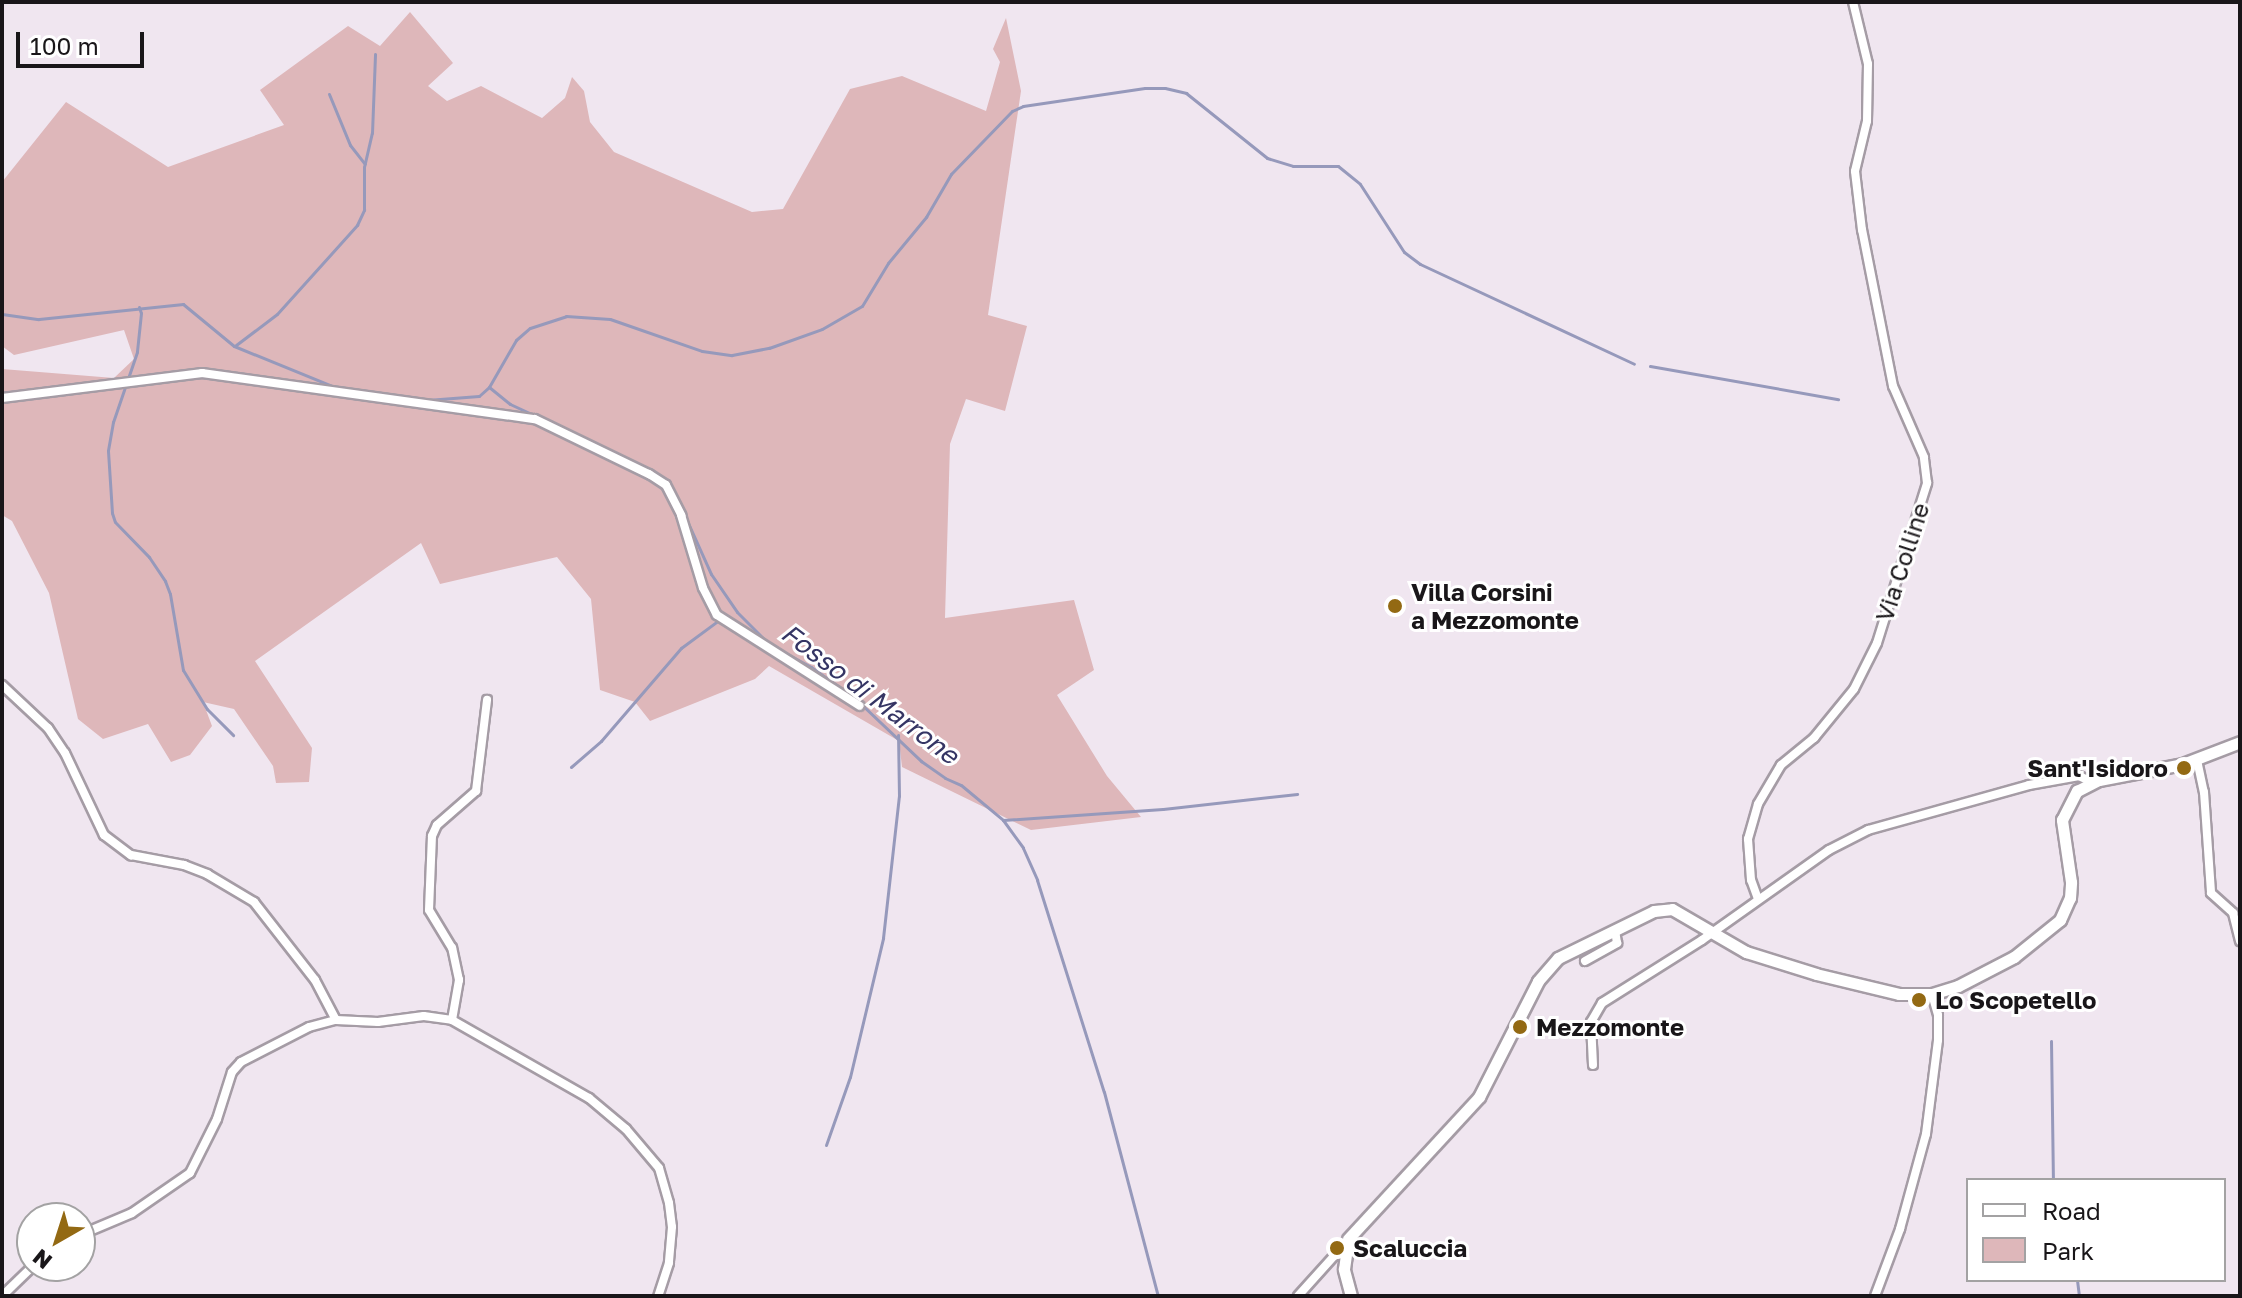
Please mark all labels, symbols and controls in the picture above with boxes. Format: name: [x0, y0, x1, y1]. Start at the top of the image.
scale bar: [20, 16, 148, 66]
text: 100 m: [30, 31, 99, 60]
street label: Via Colline: [1869, 499, 1935, 625]
place label: Villa Corsini a Mezzomonte: [1411, 578, 1579, 634]
marker: Villa Corsini a Mezzomonte: [1386, 597, 1404, 615]
water label: Fosso di Marrone: [775, 617, 965, 771]
place label: Sant'Isidoro: [2027, 754, 2168, 782]
marker: Sant'Isidoro: [2175, 759, 2193, 777]
place label: Lo Scopetello: [1935, 986, 2096, 1014]
marker: Lo Scopetello: [1910, 991, 1928, 1009]
place label: Mezzomonte: [1536, 1013, 1684, 1041]
marker: Mezzomonte: [1511, 1018, 1529, 1036]
legend: [1966, 1178, 2226, 1282]
text: Road: [2042, 1196, 2101, 1225]
north arrow: [16, 1202, 96, 1282]
place label: Scaluccia: [1353, 1234, 1467, 1262]
text: Park: [2042, 1236, 2094, 1265]
marker: Scaluccia: [1328, 1239, 1346, 1257]
text: N: [27, 1244, 57, 1275]

